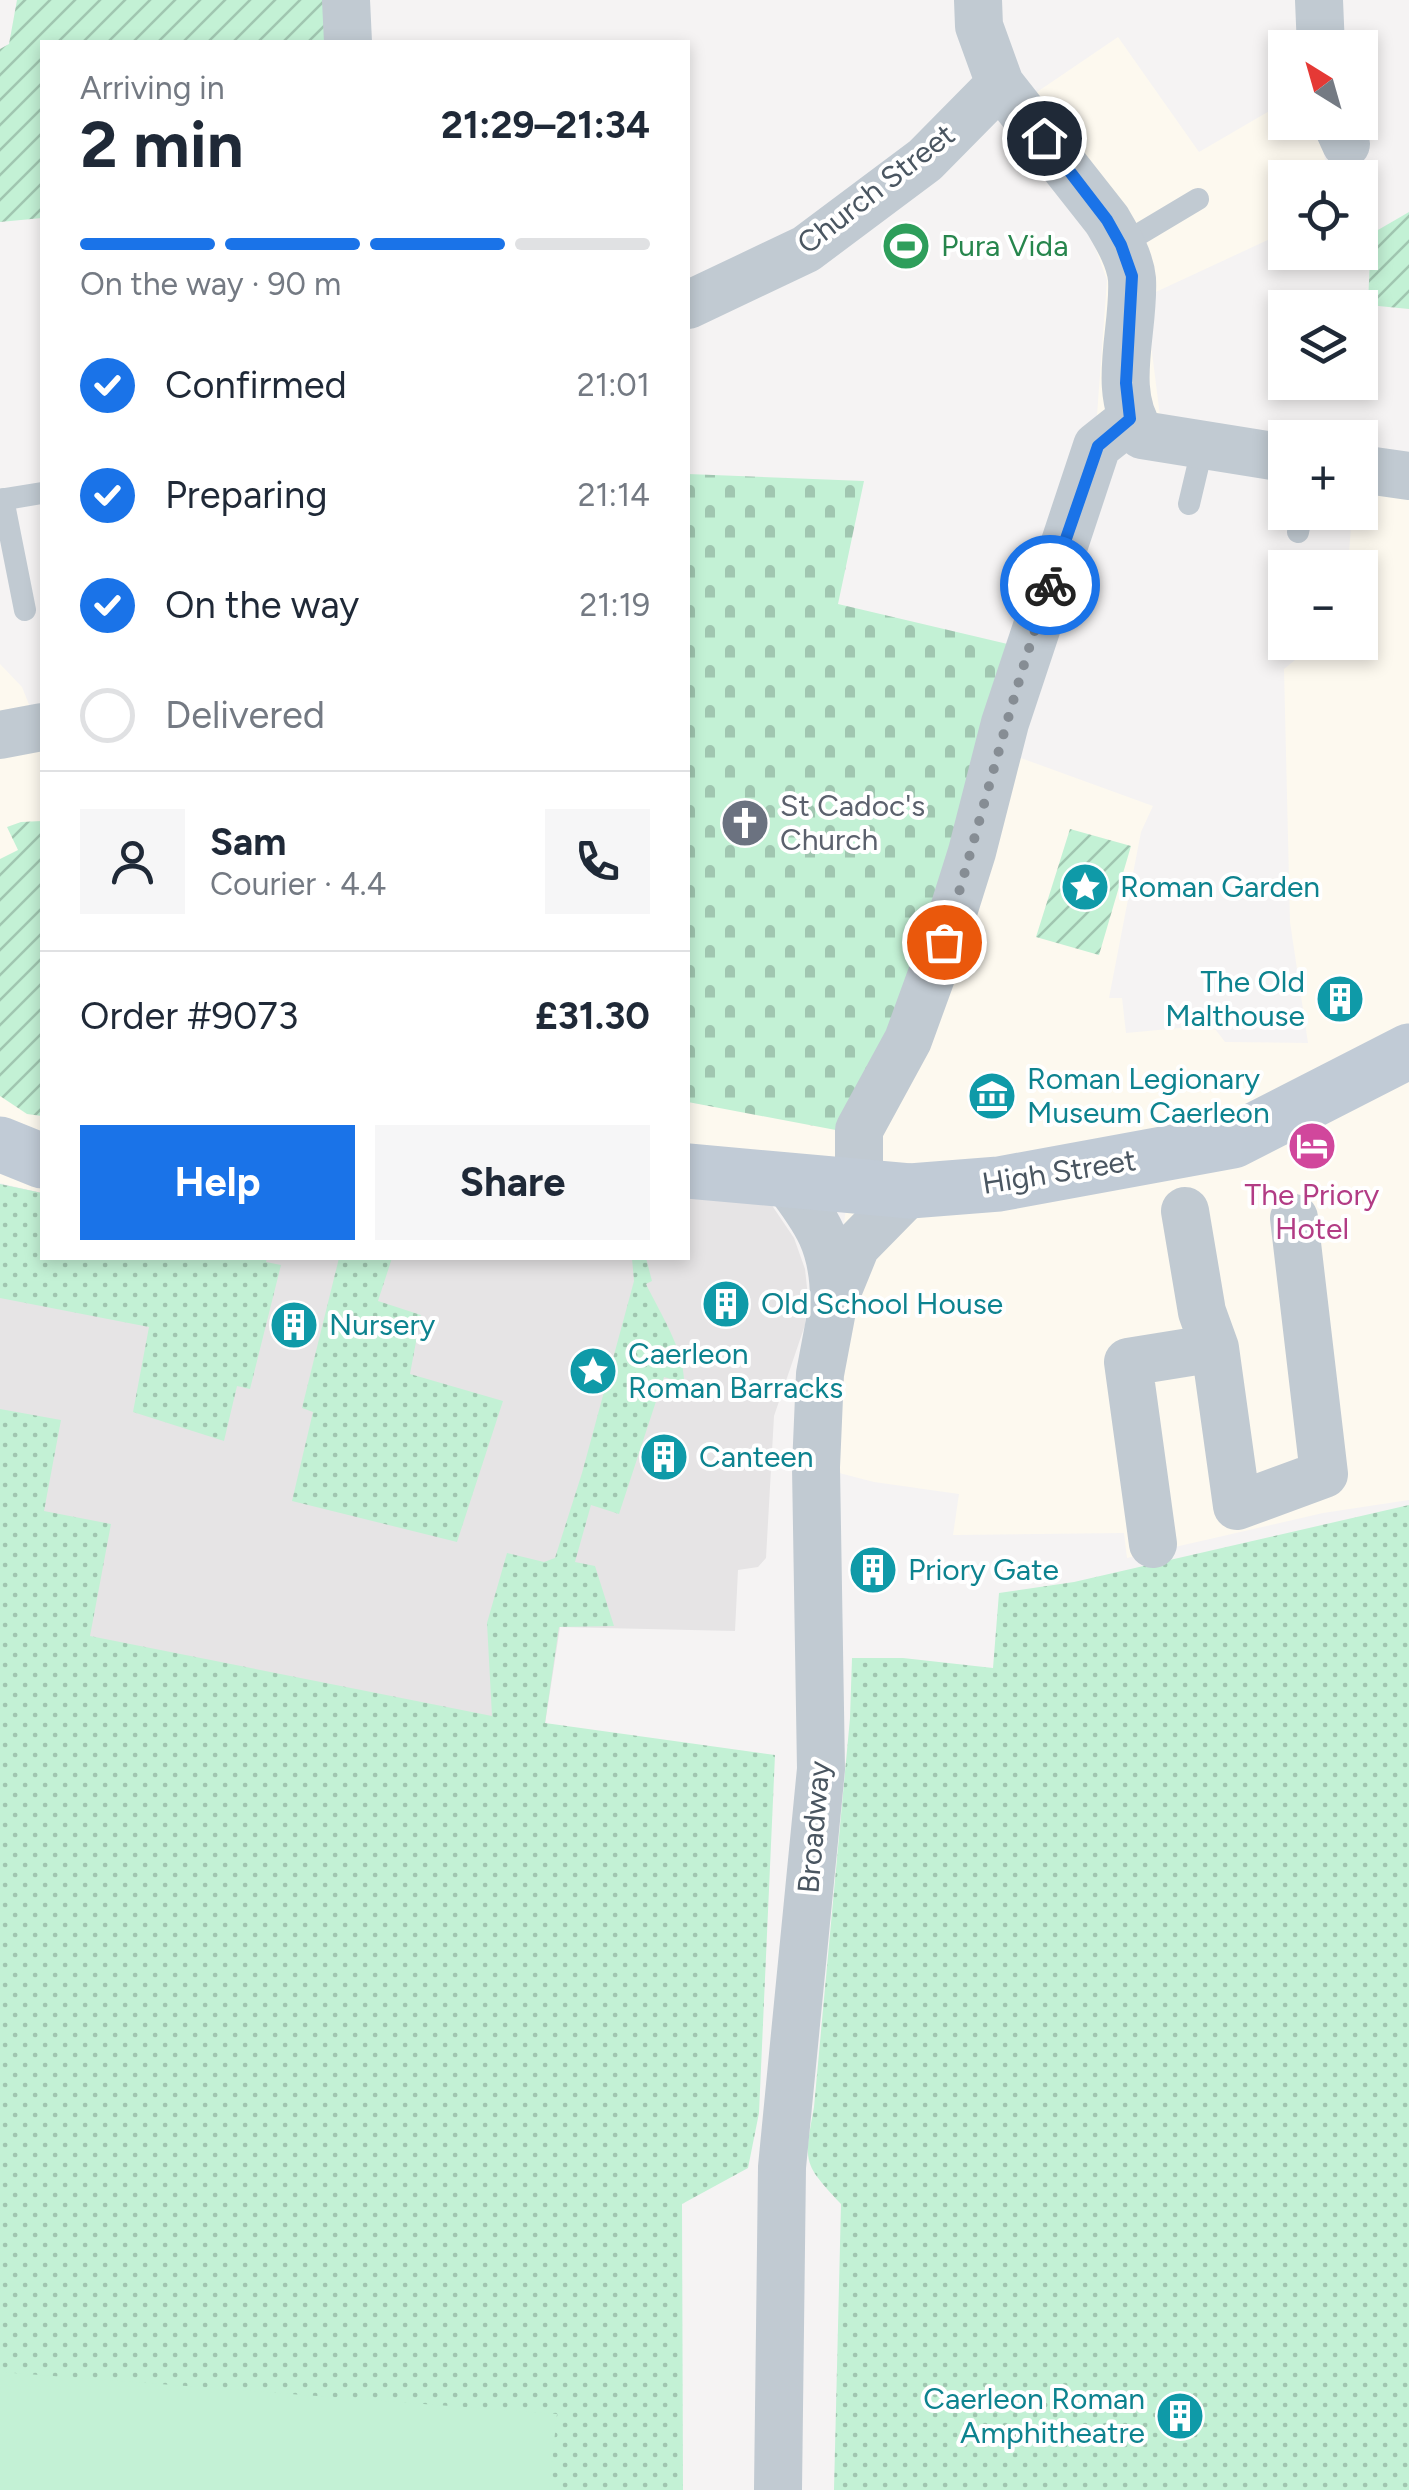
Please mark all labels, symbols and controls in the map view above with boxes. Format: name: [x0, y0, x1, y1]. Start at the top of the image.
north arrow: [1268, 30, 1378, 140]
map controls: [1268, 30, 1378, 660]
text: Arriving in: [80, 69, 225, 107]
pin: [1002, 96, 1087, 181]
text: 21:29–21:34: [441, 102, 650, 148]
text: 2 min: [80, 105, 244, 183]
icon: home: [1017, 111, 1072, 166]
street label: Church Street: [790, 116, 962, 262]
button: locate: [1268, 160, 1378, 270]
sports icon: Pura Vida: [880, 220, 932, 272]
place label: Pura Vida: [941, 227, 1068, 264]
text: On the way · 90 m: [80, 265, 341, 303]
button: layers: [1268, 290, 1378, 400]
icon: check: [80, 358, 135, 413]
text: Confirmed: [165, 362, 347, 408]
text: 21:01: [577, 366, 650, 404]
button: +: [1268, 420, 1378, 530]
icon: check: [80, 468, 135, 523]
text: Preparing: [165, 472, 327, 518]
text: 21:14: [578, 476, 650, 514]
courier: [1000, 535, 1100, 635]
button: −: [1268, 550, 1378, 660]
icon: bike: [1023, 558, 1078, 613]
icon: check: [80, 578, 135, 633]
text: On the way: [165, 582, 359, 628]
text: 21:19: [579, 586, 650, 624]
text: Delivered: [165, 692, 325, 738]
place label: St Cadoc's Church: [780, 787, 925, 858]
church icon: St Cadoc's Church: [719, 797, 771, 849]
button: person: [80, 809, 185, 914]
button: phone: [545, 809, 650, 914]
text: Sam: [210, 819, 286, 865]
place icon: Roman Garden: [1059, 861, 1111, 913]
text: Courier · 4.4: [210, 865, 386, 903]
place label: Roman Garden: [1120, 868, 1320, 905]
pin: [902, 900, 987, 985]
icon: bag: [917, 915, 972, 970]
place label: The Old Malthouse: [1165, 963, 1305, 1034]
building icon: The Old Malthouse: [1314, 973, 1366, 1025]
text: Order #9073: [80, 993, 298, 1039]
text: £31.30: [535, 993, 650, 1039]
place label: Roman Legionary Museum Caerleon: [1027, 1060, 1270, 1131]
museum icon: Roman Legionary Museum Caerleon: [966, 1070, 1018, 1122]
hotel icon: The Priory Hotel: [1286, 1120, 1338, 1172]
button: Help: [80, 1125, 355, 1240]
button: Share: [375, 1125, 650, 1240]
street label: High Street: [979, 1141, 1138, 1202]
place label: The Priory Hotel: [1245, 1176, 1380, 1247]
building icon: Old School House: [700, 1278, 752, 1330]
place label: Old School House: [761, 1285, 1003, 1322]
building icon: Nursery: [268, 1299, 320, 1351]
place label: Nursery: [329, 1306, 436, 1343]
place label: Caerleon Roman Barracks: [628, 1335, 843, 1406]
place icon: Caerleon Roman Barracks: [567, 1345, 619, 1397]
building icon: Canteen: [638, 1431, 690, 1483]
place label: Canteen: [699, 1438, 813, 1475]
building icon: Priory Gate: [847, 1544, 899, 1596]
place label: Priory Gate: [908, 1551, 1059, 1588]
street label: Broadway: [789, 1759, 838, 1895]
place label: Caerleon Roman Amphitheatre: [923, 2380, 1145, 2451]
building icon: Caerleon Roman Amphitheatre: [1154, 2390, 1206, 2442]

